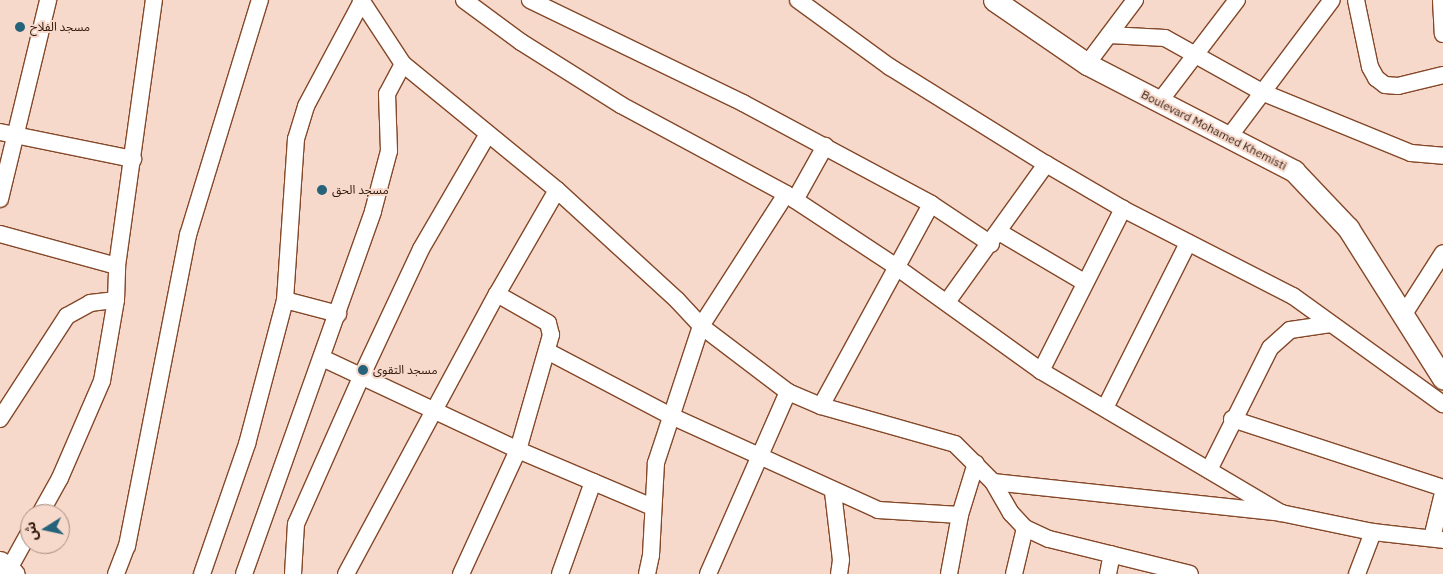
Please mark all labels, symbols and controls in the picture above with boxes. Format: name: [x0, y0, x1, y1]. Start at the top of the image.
place label: مسجد الفلاح: [30, 20, 90, 34]
marker: مسجد الفلاح: [14, 21, 26, 33]
street label: Boulevard Mohamed Khemisti: [1139, 87, 1289, 173]
place label: مسجد الحق: [332, 183, 389, 197]
marker: مسجد الحق: [316, 184, 328, 196]
place label: مسجد التقوى: [373, 363, 438, 377]
marker: مسجد التقوى: [357, 364, 369, 376]
north arrow: [20, 504, 70, 554]
text: ش: [21, 520, 42, 542]

